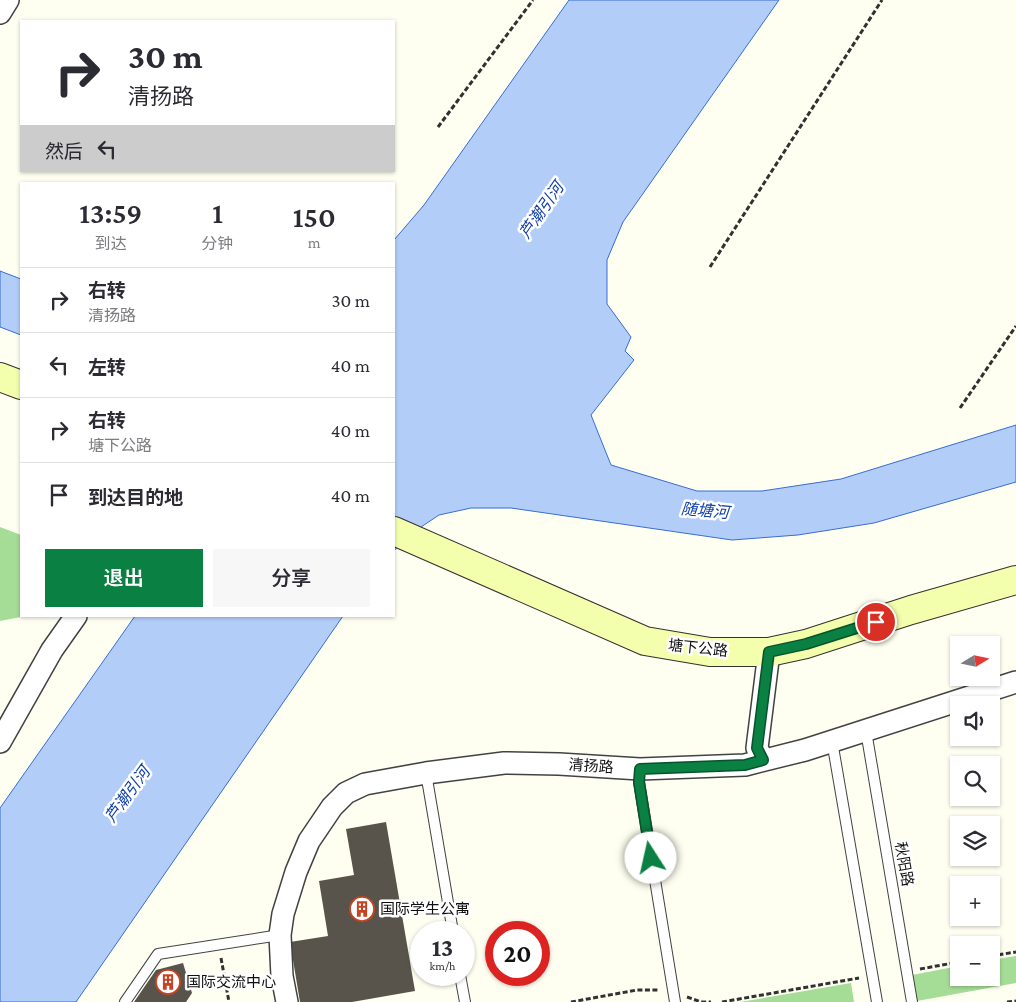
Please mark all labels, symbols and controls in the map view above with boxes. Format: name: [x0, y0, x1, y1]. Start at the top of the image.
text: 30 m: [128, 37, 203, 76]
icon: right: [45, 40, 110, 105]
text: 清扬路: [128, 84, 194, 109]
icon: left: [93, 135, 121, 163]
text: 然后: [45, 141, 83, 162]
water label: 芦潮引河: [516, 177, 568, 241]
text: 13:59: [79, 196, 142, 229]
text: 1: [212, 196, 223, 229]
text: 150: [293, 200, 336, 233]
text: m: [308, 234, 321, 251]
text: 到达: [95, 235, 127, 252]
text: 分钟: [202, 235, 234, 252]
text: 右转: [88, 280, 126, 301]
icon: right: [45, 286, 73, 314]
text: 30 m: [331, 290, 370, 311]
text: 清扬路: [88, 307, 136, 324]
icon: left: [45, 351, 73, 379]
text: 40 m: [331, 355, 370, 376]
text: 左转: [88, 357, 126, 378]
text: 右转: [88, 410, 126, 431]
icon: right: [45, 416, 73, 444]
text: 40 m: [331, 420, 370, 441]
text: 塘下公路: [88, 437, 152, 454]
icon: arrive: [45, 481, 73, 509]
text: 40 m: [331, 485, 370, 506]
text: 到达目的地: [88, 487, 183, 508]
water label: 随塘河: [680, 500, 733, 521]
button: 退出: [45, 549, 203, 607]
button: 分享: [213, 549, 370, 607]
pin: [855, 601, 897, 643]
icon: arrive: [862, 608, 890, 636]
street label: 塘下公路: [667, 636, 729, 659]
north arrow: [950, 636, 1000, 686]
map controls: [950, 636, 1000, 986]
button: sound: [950, 696, 1000, 746]
street label: 清扬路: [568, 756, 614, 776]
button: search: [950, 756, 1000, 806]
water label: 芦潮引河: [102, 761, 155, 825]
button: layers: [950, 816, 1000, 866]
position arrow: [624, 831, 676, 883]
street label: 秋阳路: [892, 840, 916, 888]
button: +: [950, 876, 1000, 926]
building icon: 国际学生公寓: [349, 896, 375, 922]
place label: 国际学生公寓: [380, 901, 470, 917]
speed limit sign: 20: [485, 921, 550, 986]
text: 13: [432, 934, 453, 961]
button: −: [950, 936, 1000, 986]
text: km/h: [430, 959, 455, 973]
building icon: 国际交流中心: [155, 969, 181, 995]
place label: 国际交流中心: [186, 974, 276, 990]

